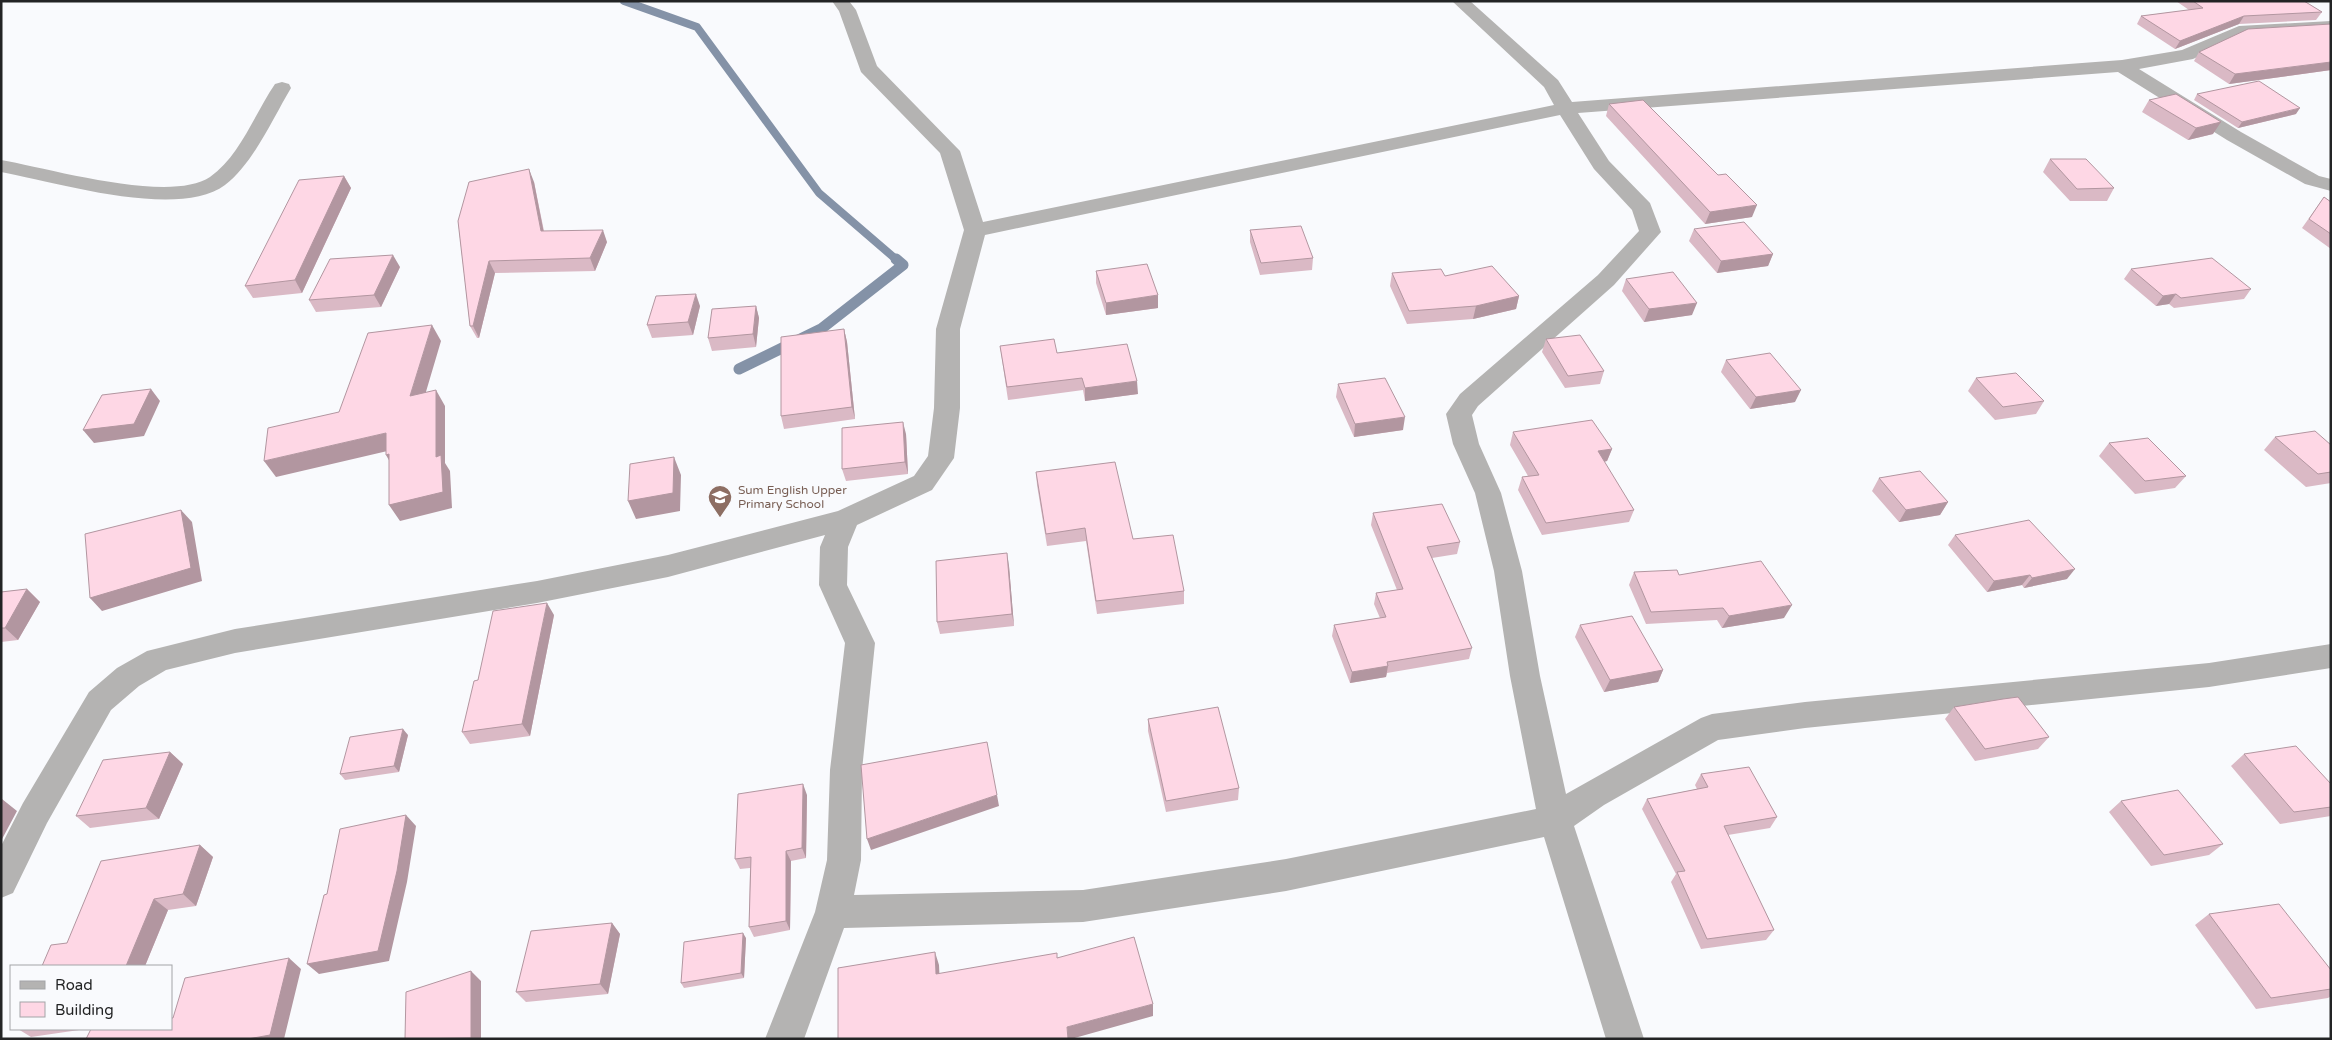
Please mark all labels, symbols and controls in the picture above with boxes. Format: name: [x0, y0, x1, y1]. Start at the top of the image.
place label: Sum English Upper Primary School: [738, 483, 847, 511]
school or university icon: Sum English Upper Primary School: [707, 484, 733, 518]
legend: [10, 965, 172, 1030]
text: Road: [55, 976, 93, 994]
text: Building: [55, 1001, 114, 1019]

